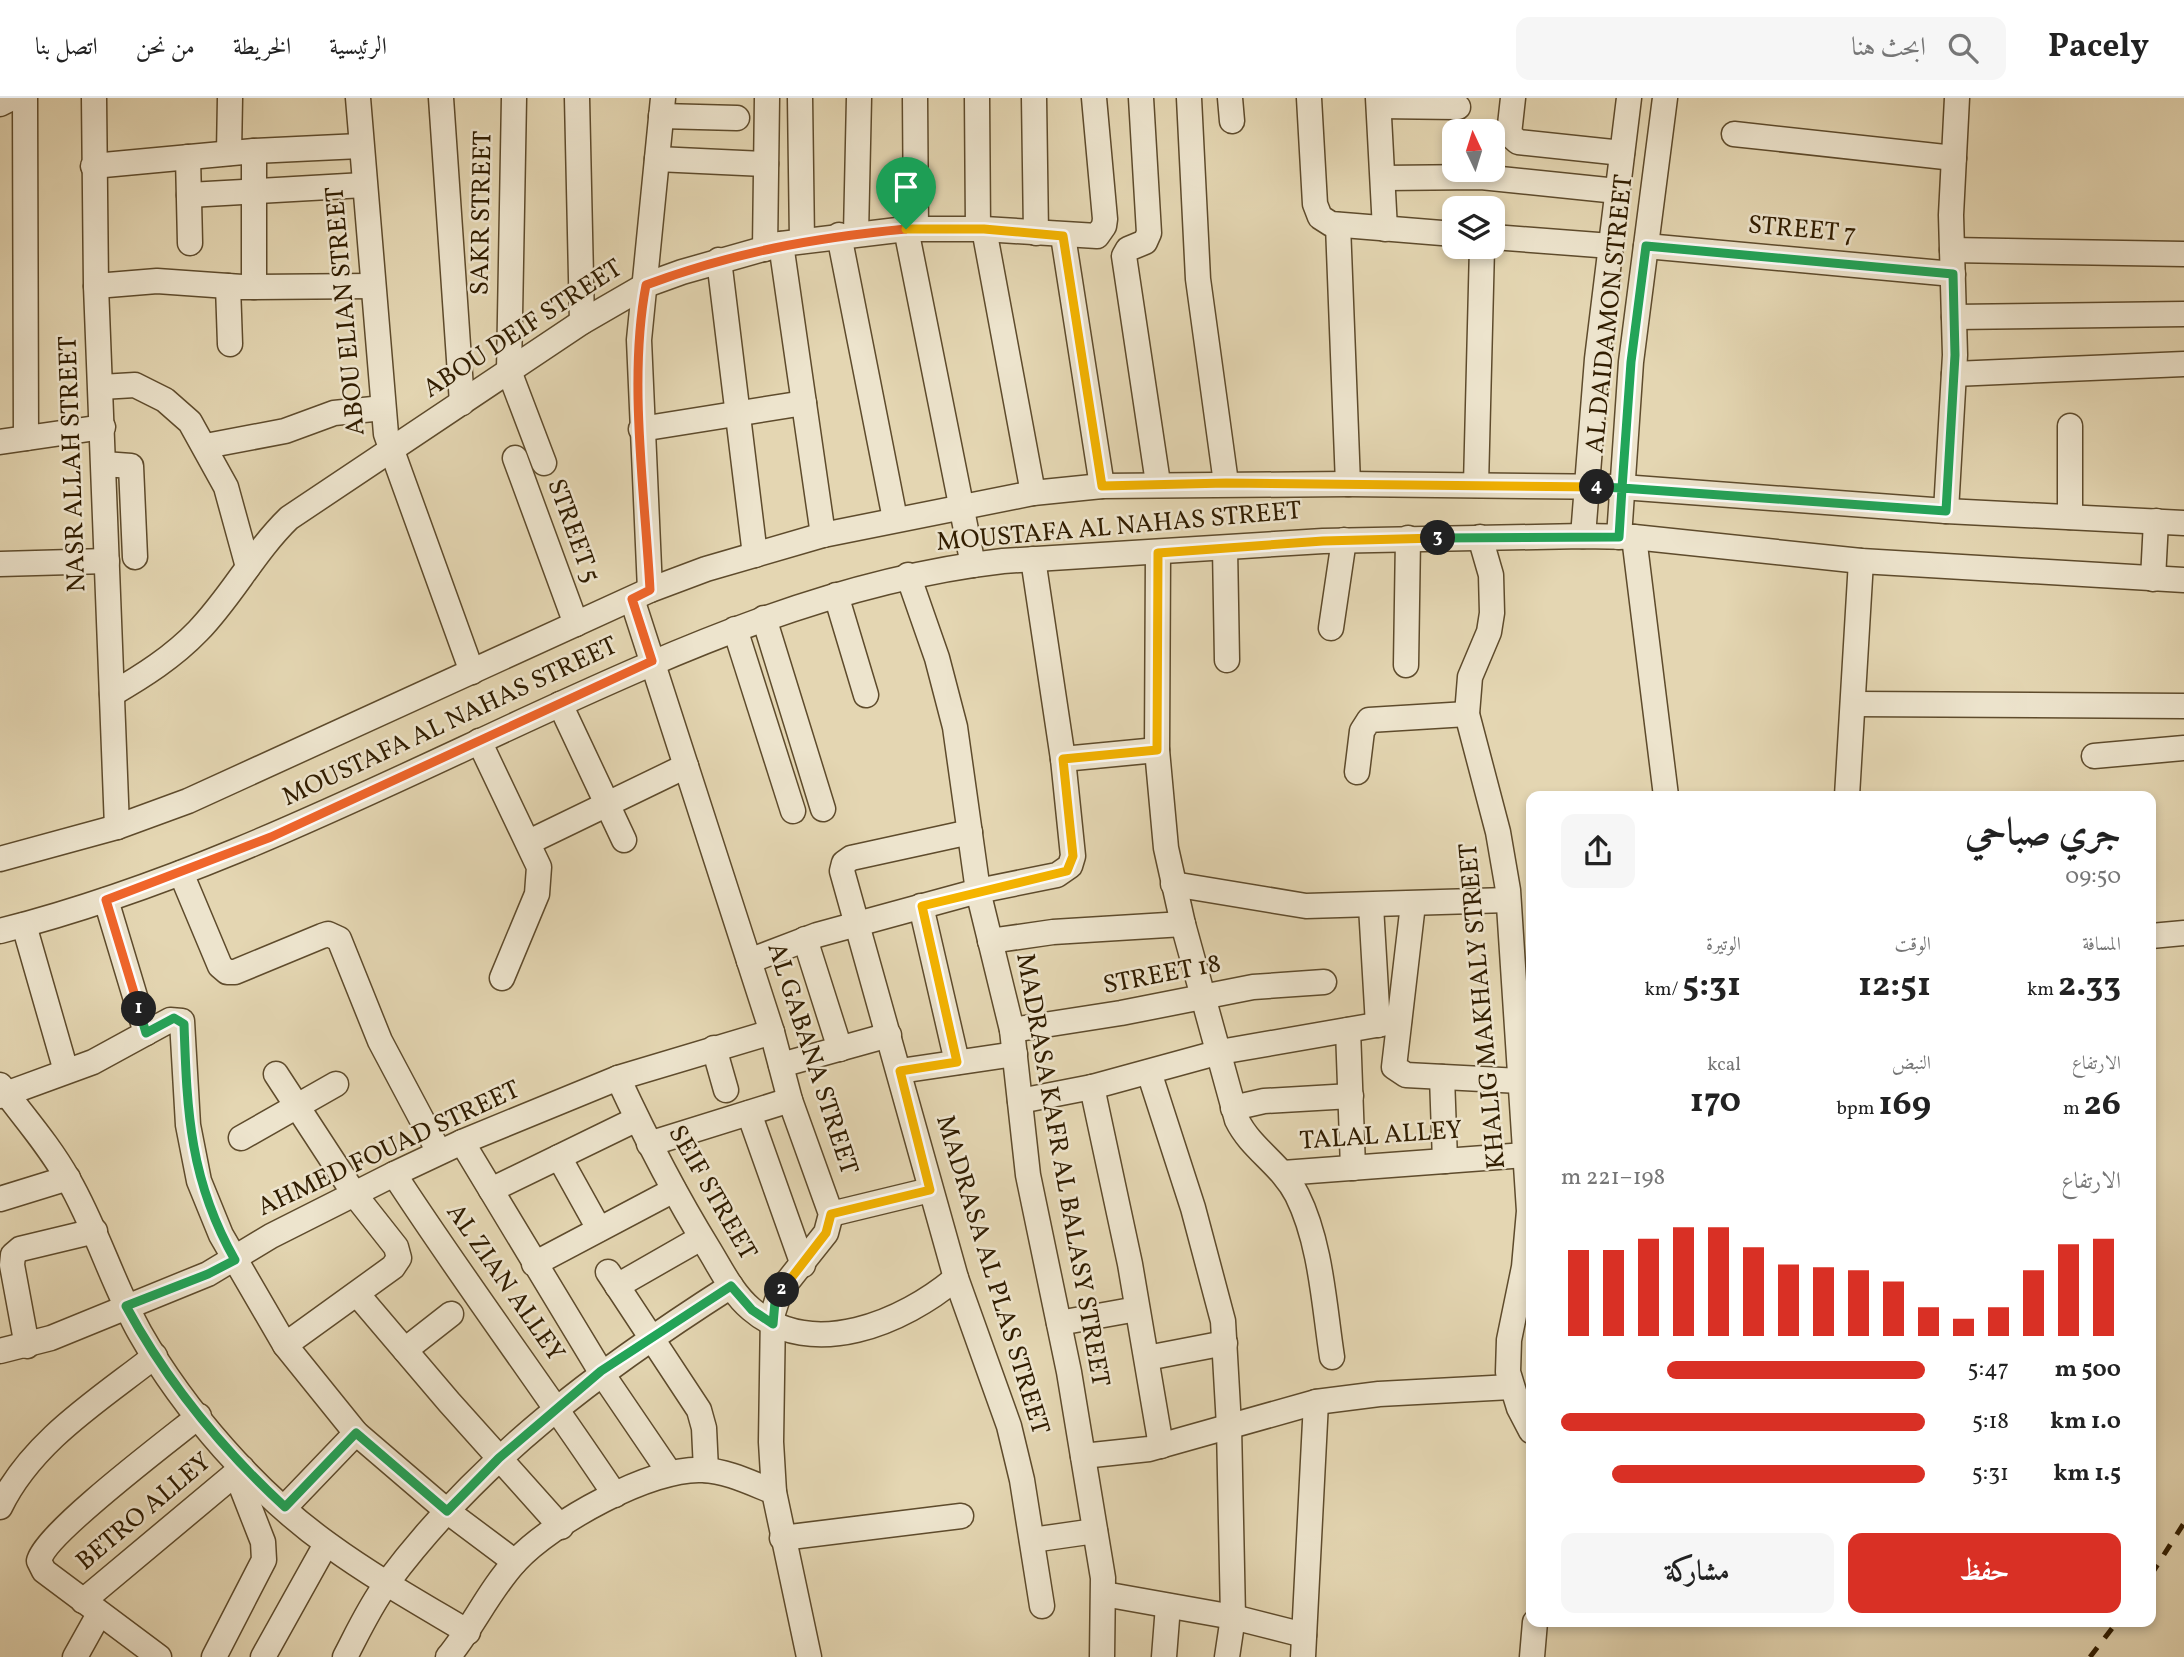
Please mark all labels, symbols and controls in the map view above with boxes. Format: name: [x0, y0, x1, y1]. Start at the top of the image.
search box: [1516, 17, 2006, 80]
text: Pacely: [2048, 25, 2149, 71]
icon: search: [1944, 29, 1982, 67]
text: ابحث هنا: [1851, 30, 1926, 66]
text: اتصل بنا: [35, 31, 98, 65]
text: من نحن: [136, 31, 195, 65]
text: الخريطة: [233, 31, 291, 65]
text: الرئيسية: [329, 31, 387, 65]
north arrow: [1442, 119, 1505, 182]
map controls: [1442, 119, 1505, 259]
street label: SAKR STREET: [463, 130, 501, 296]
pin: [876, 157, 936, 229]
icon: arrive: [887, 168, 925, 206]
street label: AL DAIDAMON STREET: [1577, 173, 1643, 455]
street label: ABOU ELIAN STREET: [317, 185, 375, 437]
button: layers: [1442, 196, 1505, 259]
street label: STREET 7: [1746, 207, 1858, 253]
street label: ABOU DEIF STREET: [416, 251, 630, 407]
street label: NASR ALLAH STREET: [51, 335, 95, 593]
pin: 4: [1580, 470, 1614, 504]
text: 4: [1591, 473, 1602, 499]
street label: STREET 5: [538, 474, 608, 588]
street label: MOUSTAFA AL NAHAS STREET: [935, 493, 1303, 561]
pin: 3: [1420, 520, 1456, 556]
text: 3: [1433, 524, 1442, 550]
street label: MOUSTAFA AL NAHAS STREET: [276, 628, 624, 816]
text: جري صباحي: [1965, 808, 2121, 861]
button: share: [1561, 814, 1635, 888]
street label: KHALIG MAKHALY STREET: [1451, 841, 1515, 1171]
text: 09:50: [2065, 861, 2121, 893]
text: الوتيرة: [1706, 932, 1741, 958]
text: الوقت: [1895, 932, 1931, 958]
text: المسافة: [2082, 932, 2121, 958]
street label: AL GABANA STREET: [757, 938, 867, 1180]
street label: STREET 18: [1100, 946, 1224, 1004]
street label: MADRASA KAFR AL BALASY STREET: [1006, 950, 1118, 1390]
text: 5:31: [1682, 962, 1741, 1010]
text: 12:51: [1858, 962, 1931, 1010]
text: 2.33: [2058, 962, 2121, 1010]
text: /km: [1644, 977, 1682, 1003]
text: km: [2027, 977, 2058, 1003]
pin: 1: [122, 992, 156, 1026]
text: 1: [135, 995, 142, 1021]
text: النبض: [1892, 1051, 1931, 1077]
text: الارتفاع: [2072, 1051, 2121, 1077]
text: kcal: [1707, 1052, 1741, 1078]
street label: AHMED FOUAD STREET: [252, 1072, 526, 1226]
text: 170: [1690, 1078, 1741, 1126]
text: 169: [1878, 1081, 1931, 1129]
text: 26: [2084, 1081, 2121, 1129]
text: bpm: [1836, 1096, 1878, 1122]
text: m: [2063, 1096, 2084, 1122]
street label: MADRASA AL PLAS STREET: [926, 1111, 1058, 1439]
street label: TALAL ALLEY: [1298, 1112, 1464, 1160]
street label: SEIF STREET: [659, 1119, 765, 1267]
text: 198–221 m: [1561, 1162, 1665, 1194]
text: الارتفاع: [2061, 1166, 2121, 1198]
street label: AL ZIAN ALLEY: [437, 1197, 573, 1369]
pin: 2: [764, 1272, 800, 1308]
text: 2: [777, 1276, 786, 1302]
text: 5:47: [1968, 1354, 2009, 1386]
text: 500 m: [2055, 1354, 2121, 1386]
text: 5:18: [1972, 1406, 2009, 1438]
text: 1.0 km: [2050, 1406, 2121, 1438]
street label: BETRO ALLEY: [69, 1445, 219, 1579]
text: 5:31: [1972, 1458, 2009, 1490]
text: 1.5 km: [2054, 1458, 2121, 1490]
button: مشاركة: [1561, 1533, 1834, 1613]
button: حفظ: [1848, 1533, 2121, 1613]

